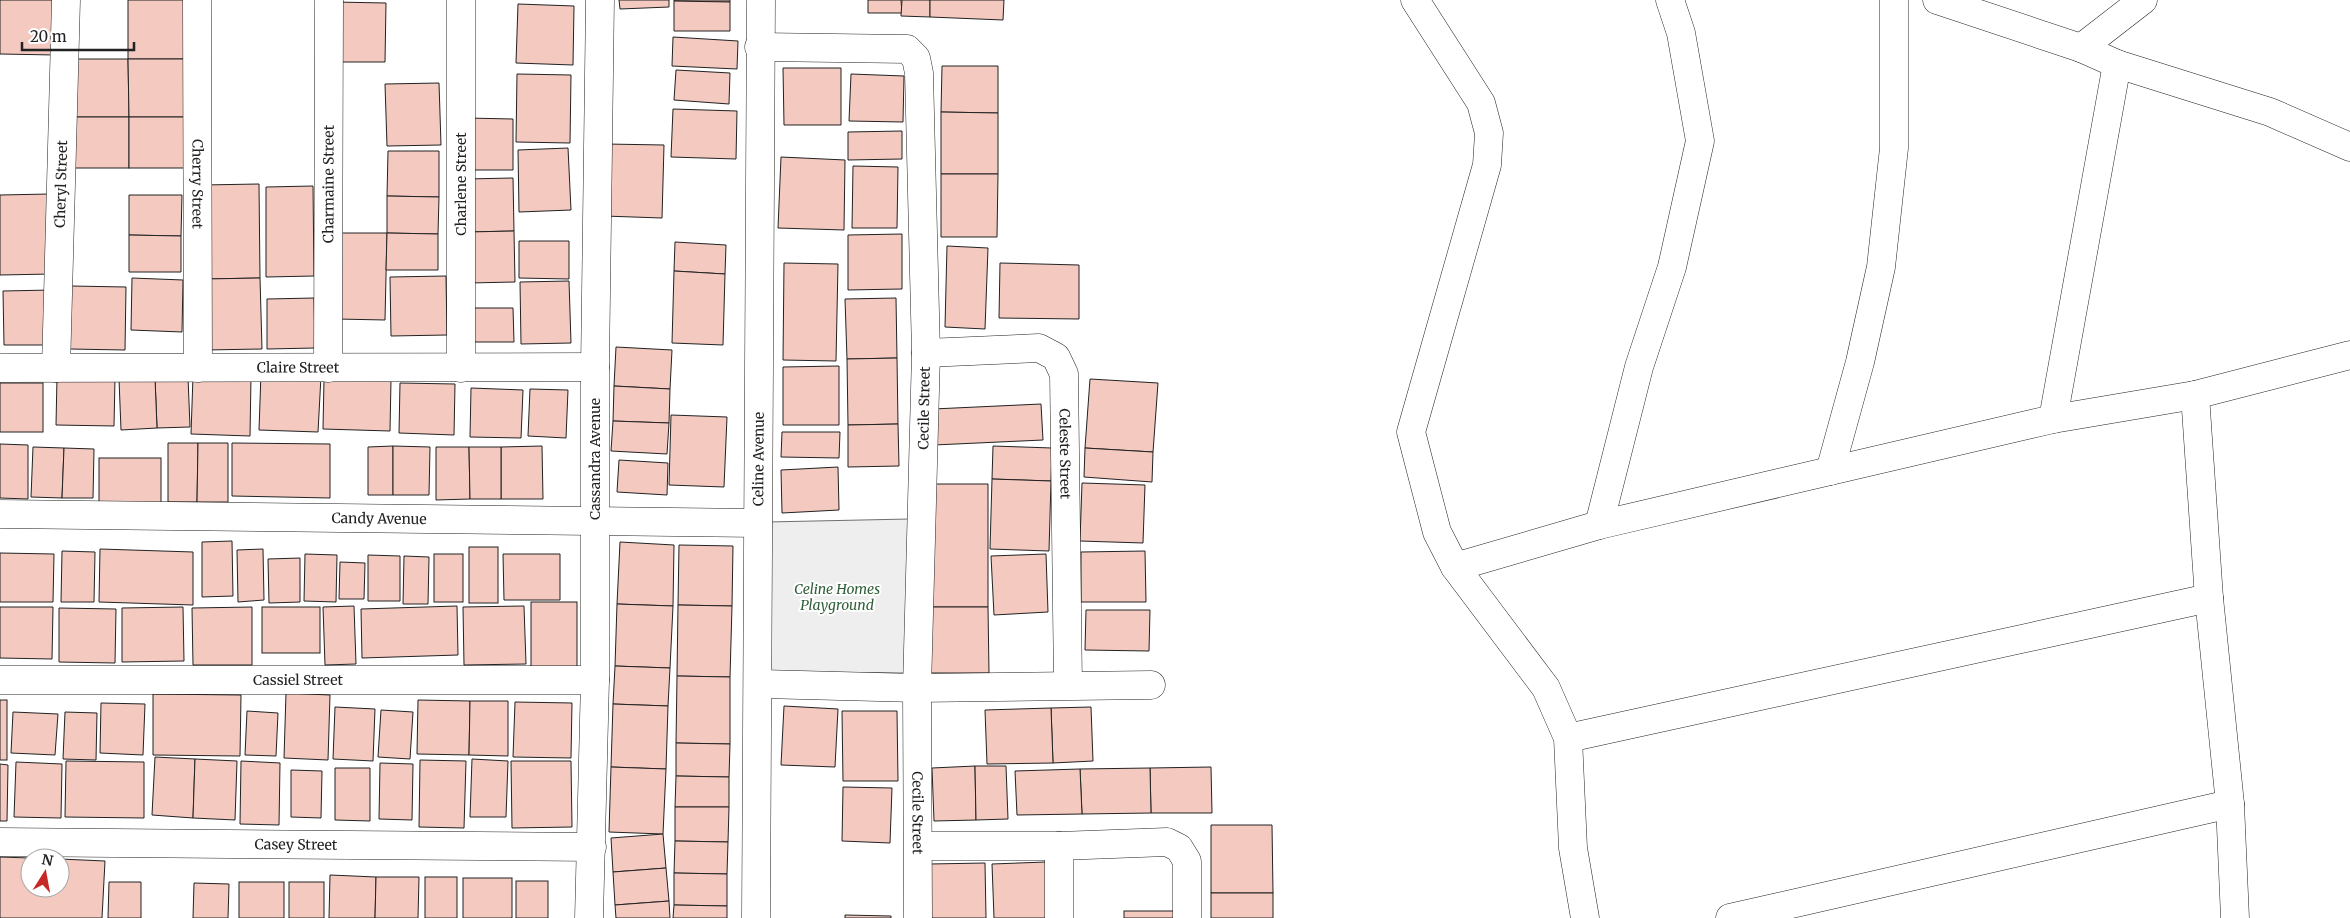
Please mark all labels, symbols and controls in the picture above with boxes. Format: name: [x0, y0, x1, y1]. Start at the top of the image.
scale bar: [22, 20, 135, 52]
text: 20 m: [30, 27, 67, 46]
street label: Charmaine Street: [319, 124, 338, 243]
street label: Charlene Street: [452, 132, 470, 236]
street label: Cheryl Street: [51, 139, 71, 228]
street label: Cherry Street: [188, 139, 207, 230]
street label: Claire Street: [257, 358, 340, 377]
street label: Cecile Street: [914, 366, 934, 450]
street label: Cassandra Avenue: [586, 398, 604, 520]
street label: Celeste Street: [1055, 408, 1075, 500]
street label: Celine Avenue: [749, 412, 768, 506]
street label: Candy Avenue: [331, 509, 427, 528]
park label: Celine Homes Playground: [794, 580, 880, 614]
street label: Cassiel Street: [253, 671, 344, 689]
street label: Cecile Street: [908, 771, 927, 855]
street label: Casey Street: [255, 835, 338, 854]
north arrow: [20, 848, 70, 898]
text: N: [40, 850, 55, 870]

